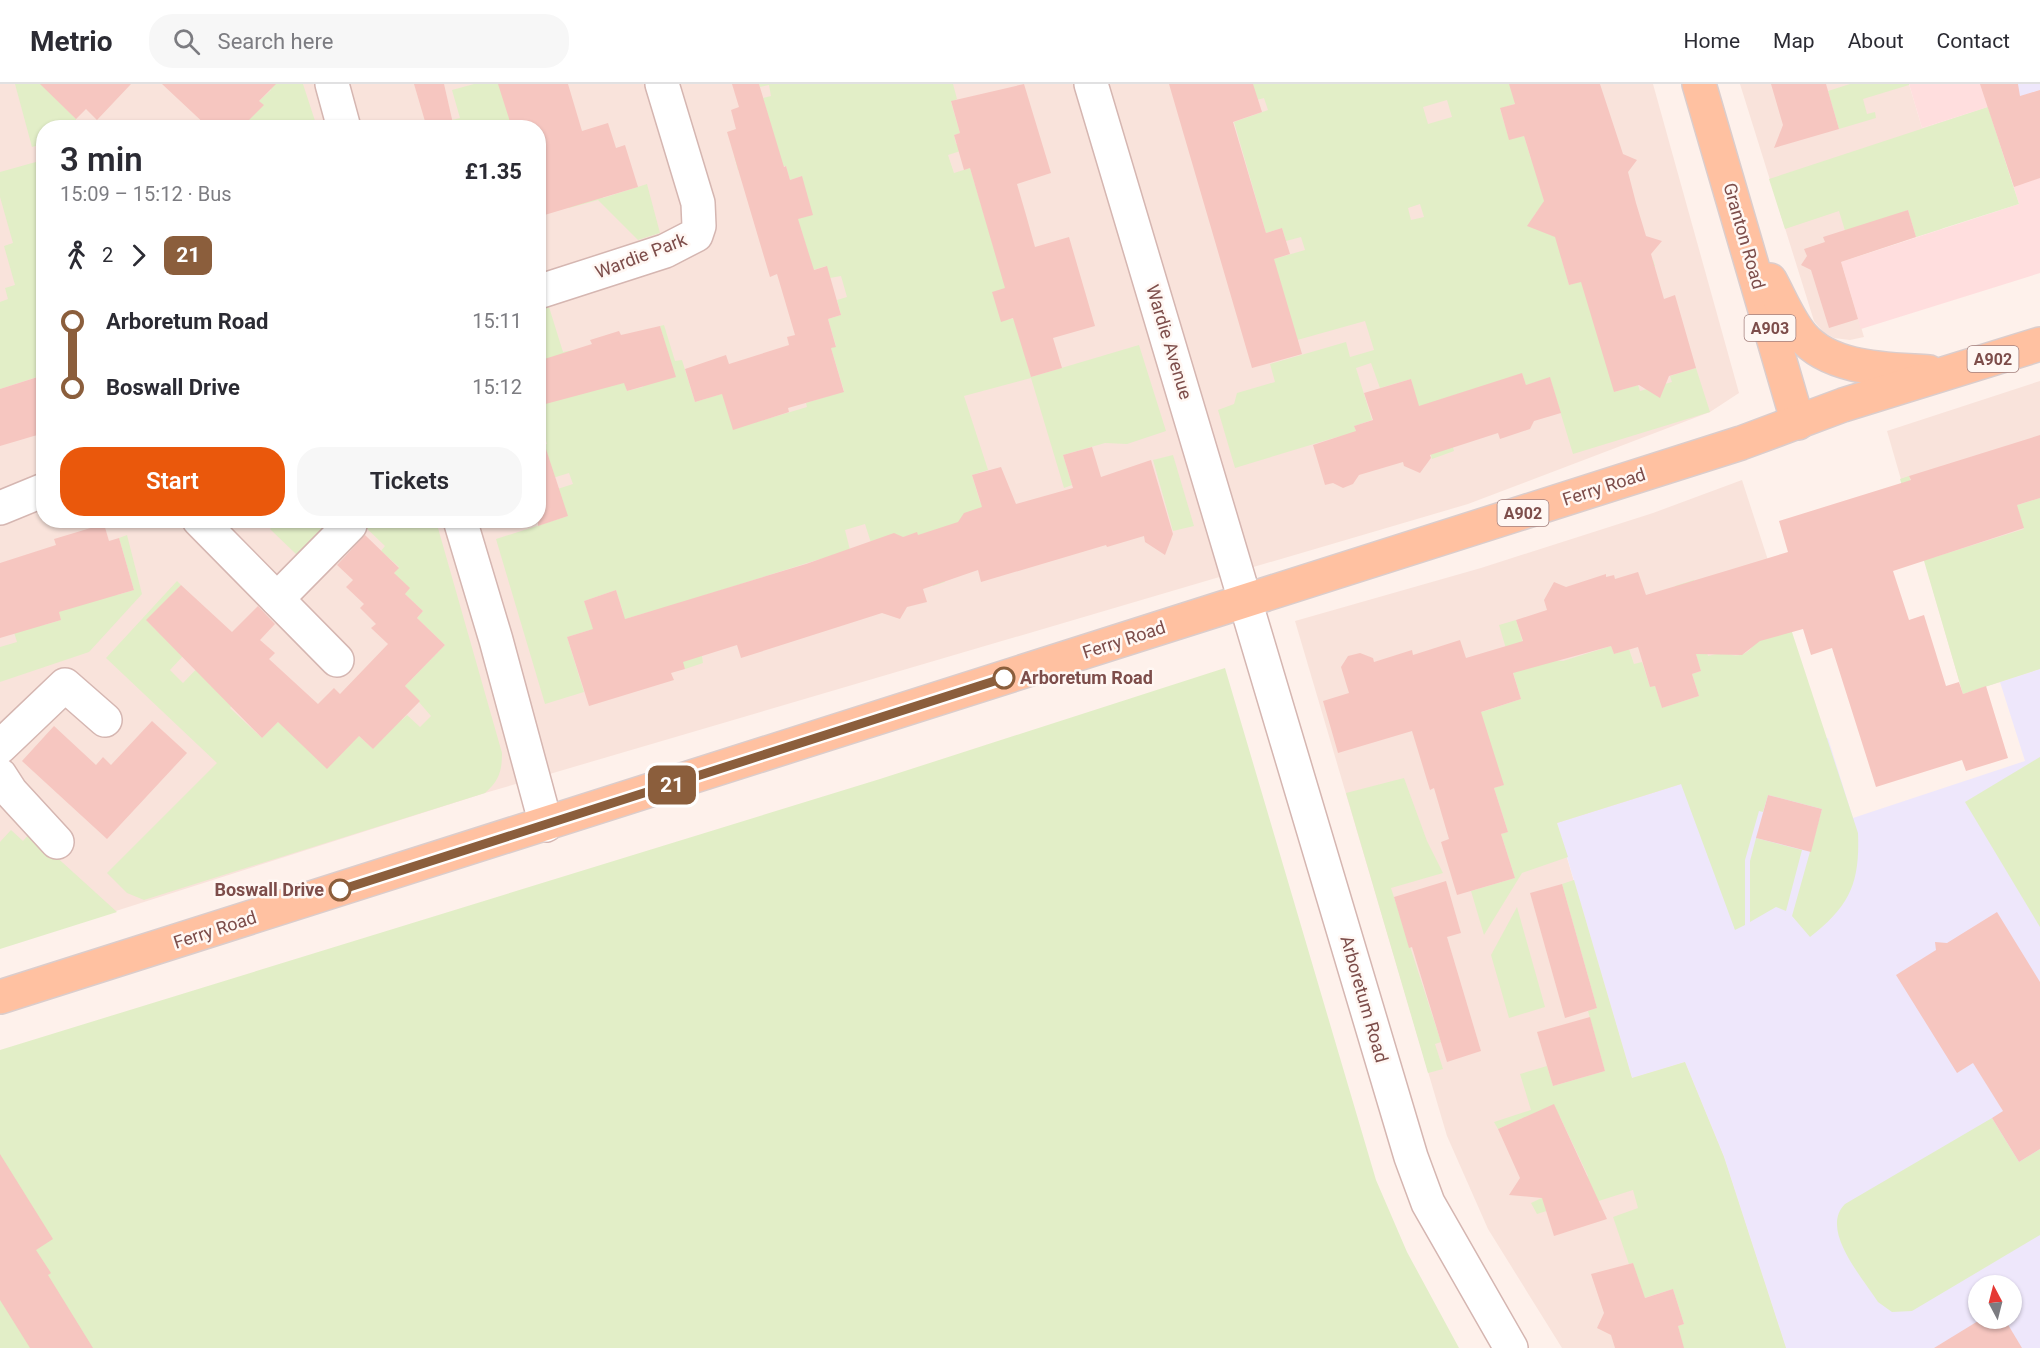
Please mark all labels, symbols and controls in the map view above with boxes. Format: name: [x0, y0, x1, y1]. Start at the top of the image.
search box: [149, 14, 569, 68]
text: Metrio: [30, 25, 113, 58]
icon: search: [170, 25, 203, 58]
text: Search here: [218, 29, 333, 54]
text: Home: [1684, 29, 1740, 53]
text: Map: [1773, 29, 1815, 53]
text: About: [1848, 29, 1904, 53]
text: Contact: [1937, 29, 2010, 53]
text: 3 min: [60, 140, 143, 179]
text: £1.35: [465, 159, 522, 184]
street label: Granton Road: [1719, 180, 1770, 291]
text: 15:09 – 15:12 · Bus: [60, 182, 232, 206]
street label: Wardie Park: [592, 228, 690, 283]
icon: walk: [60, 239, 93, 272]
icon: forward: [122, 239, 155, 272]
text: 2: [102, 243, 113, 267]
text: 21: [176, 243, 200, 267]
street label: Wardie Avenue: [1142, 282, 1197, 402]
text: Arboretum Road: [106, 309, 268, 334]
text: 15:11: [472, 309, 522, 333]
road number: A903: [1744, 315, 1796, 341]
road number: A902: [1968, 346, 2018, 372]
text: Boswall Drive: [106, 375, 240, 400]
text: 15:12: [472, 375, 522, 399]
button: Start: [60, 447, 285, 516]
button: Tickets: [297, 447, 522, 516]
street label: Ferry Road: [1560, 463, 1648, 510]
road number: A902: [1498, 500, 1549, 526]
street label: Ferry Road: [1080, 616, 1168, 663]
marker: Arboretum Road: [993, 667, 1015, 689]
place label: Arboretum Road: [1020, 667, 1153, 688]
line badge: 21: [645, 766, 699, 804]
text: 21: [660, 773, 684, 797]
place label: Boswall Drive: [214, 879, 324, 900]
marker: Boswall Drive: [329, 879, 351, 901]
street label: Ferry Road: [171, 906, 259, 953]
street label: Arboretum Road: [1336, 933, 1393, 1065]
north arrow: [1968, 1275, 2022, 1329]
map controls: [1968, 1275, 2022, 1329]

